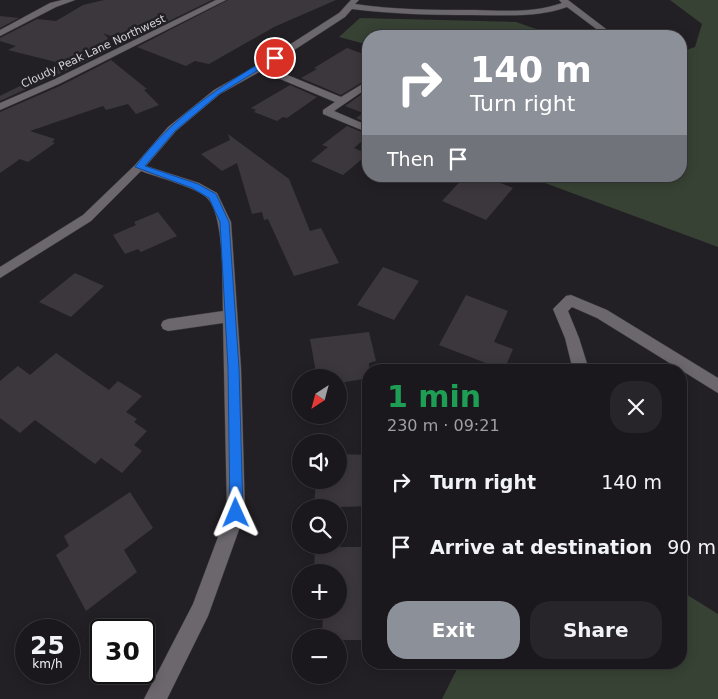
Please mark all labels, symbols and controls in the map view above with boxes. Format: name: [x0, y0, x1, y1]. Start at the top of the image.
street label: Cloudy Peak Lane Northwest: [19, 12, 168, 91]
pin: [254, 37, 296, 79]
icon: arrive: [261, 44, 289, 72]
icon: right: [387, 50, 452, 115]
text: 140 m: [470, 50, 592, 90]
text: Turn right: [470, 91, 575, 116]
icon: arrive: [444, 145, 472, 173]
text: Then: [387, 148, 434, 170]
north arrow: [292, 369, 348, 424]
map controls: [292, 369, 347, 684]
text: 1 min: [387, 379, 481, 414]
button: close: [610, 381, 662, 433]
text: 230 m · 09:21: [387, 416, 500, 435]
button: sound: [292, 434, 347, 489]
icon: right: [387, 468, 415, 496]
text: Turn right: [430, 471, 536, 493]
text: 140 m: [601, 471, 662, 493]
position arrow: [209, 486, 261, 538]
button: search: [292, 499, 347, 554]
icon: arrive: [387, 533, 415, 561]
text: Arrive at destination: [430, 536, 652, 558]
text: 90 m: [667, 536, 716, 558]
button: +: [292, 564, 347, 619]
button: Exit: [387, 601, 520, 659]
button: Share: [530, 601, 662, 659]
speed limit sign: 30: [90, 619, 155, 684]
button: −: [292, 629, 347, 684]
text: 25: [30, 631, 65, 660]
text: km/h: [32, 657, 63, 671]

